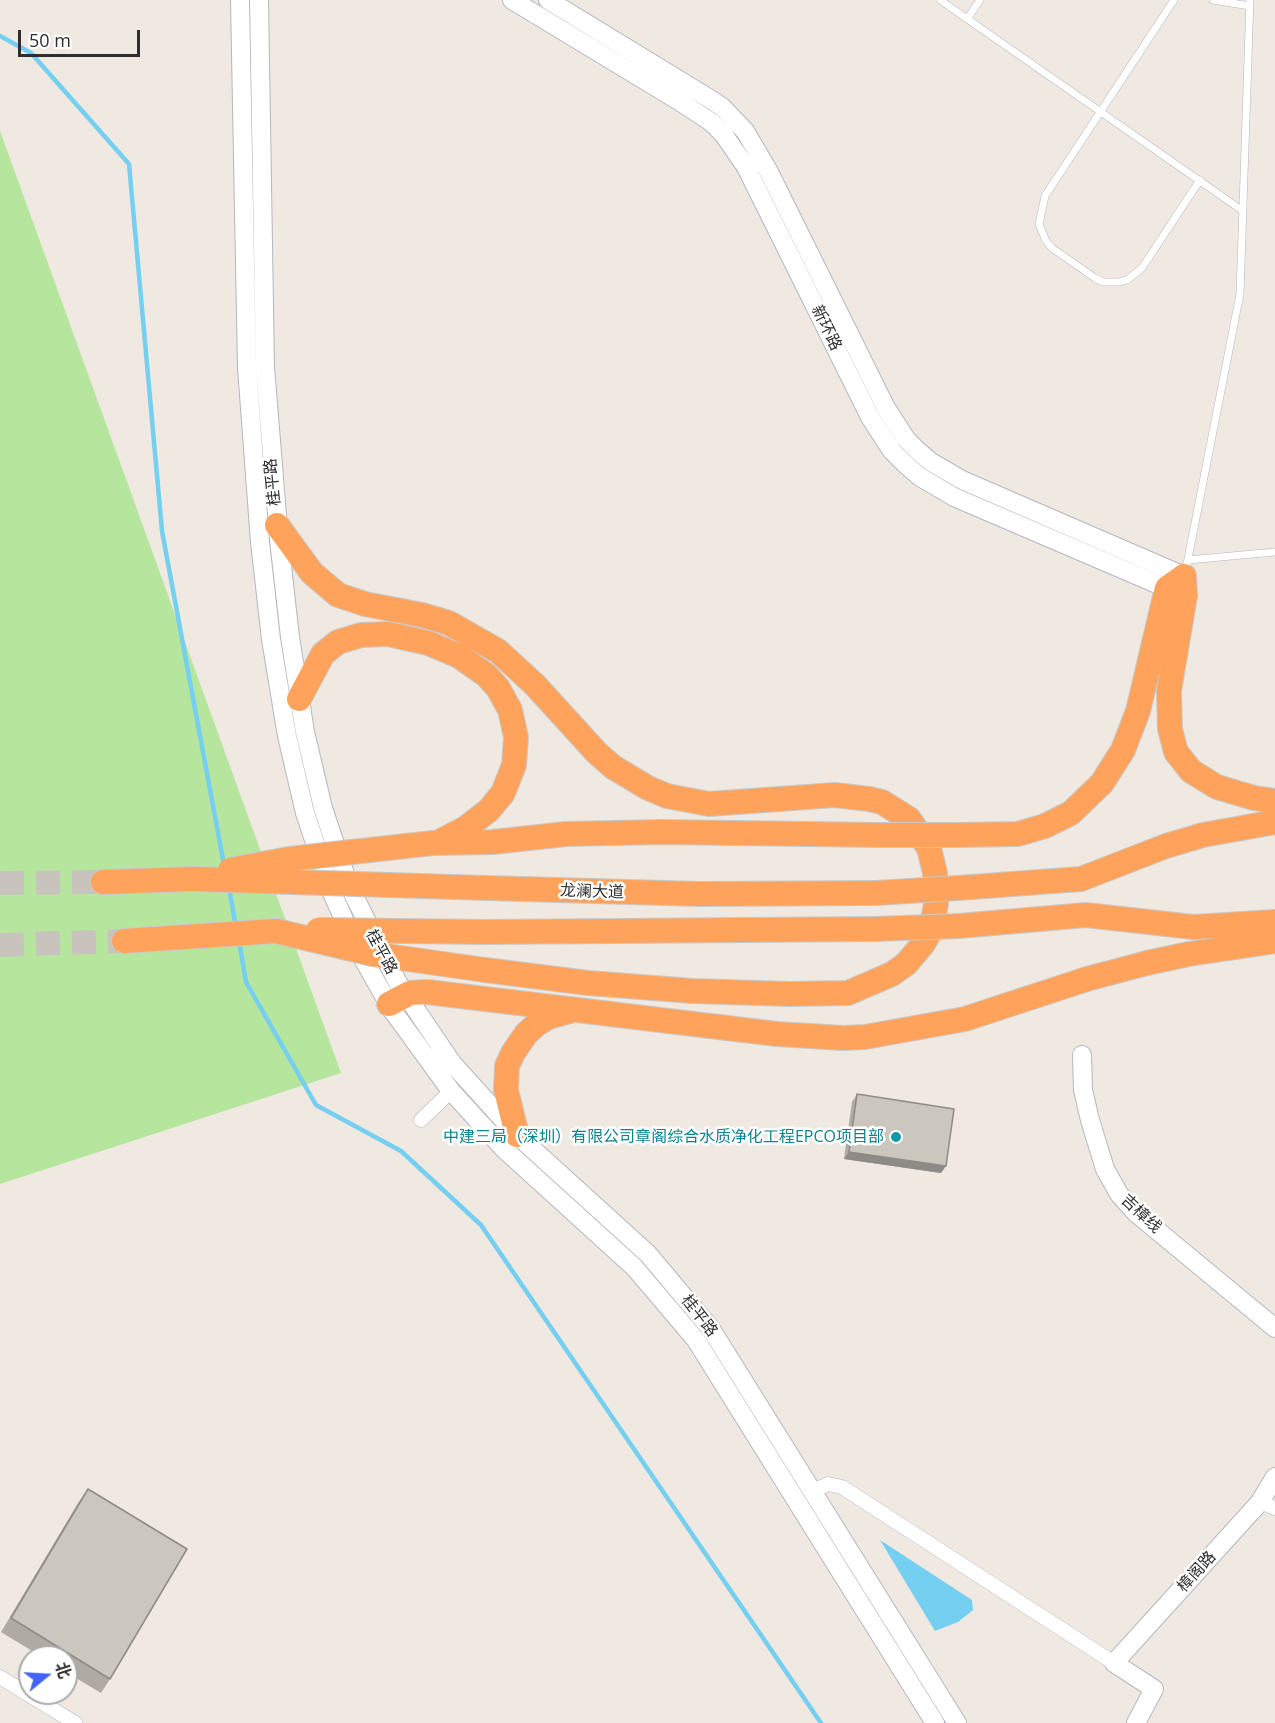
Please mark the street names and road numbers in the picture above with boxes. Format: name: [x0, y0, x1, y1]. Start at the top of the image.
street label: 新环路: [807, 302, 845, 354]
street label: 桂平路: [261, 457, 285, 507]
street label: 龙澜大道: [560, 881, 624, 903]
street label: 桂平路: [361, 926, 401, 978]
street label: 吉樟线: [1117, 1191, 1165, 1237]
street label: 桂平路: [677, 1291, 721, 1341]
street label: 樟阁路: [1174, 1548, 1220, 1596]

